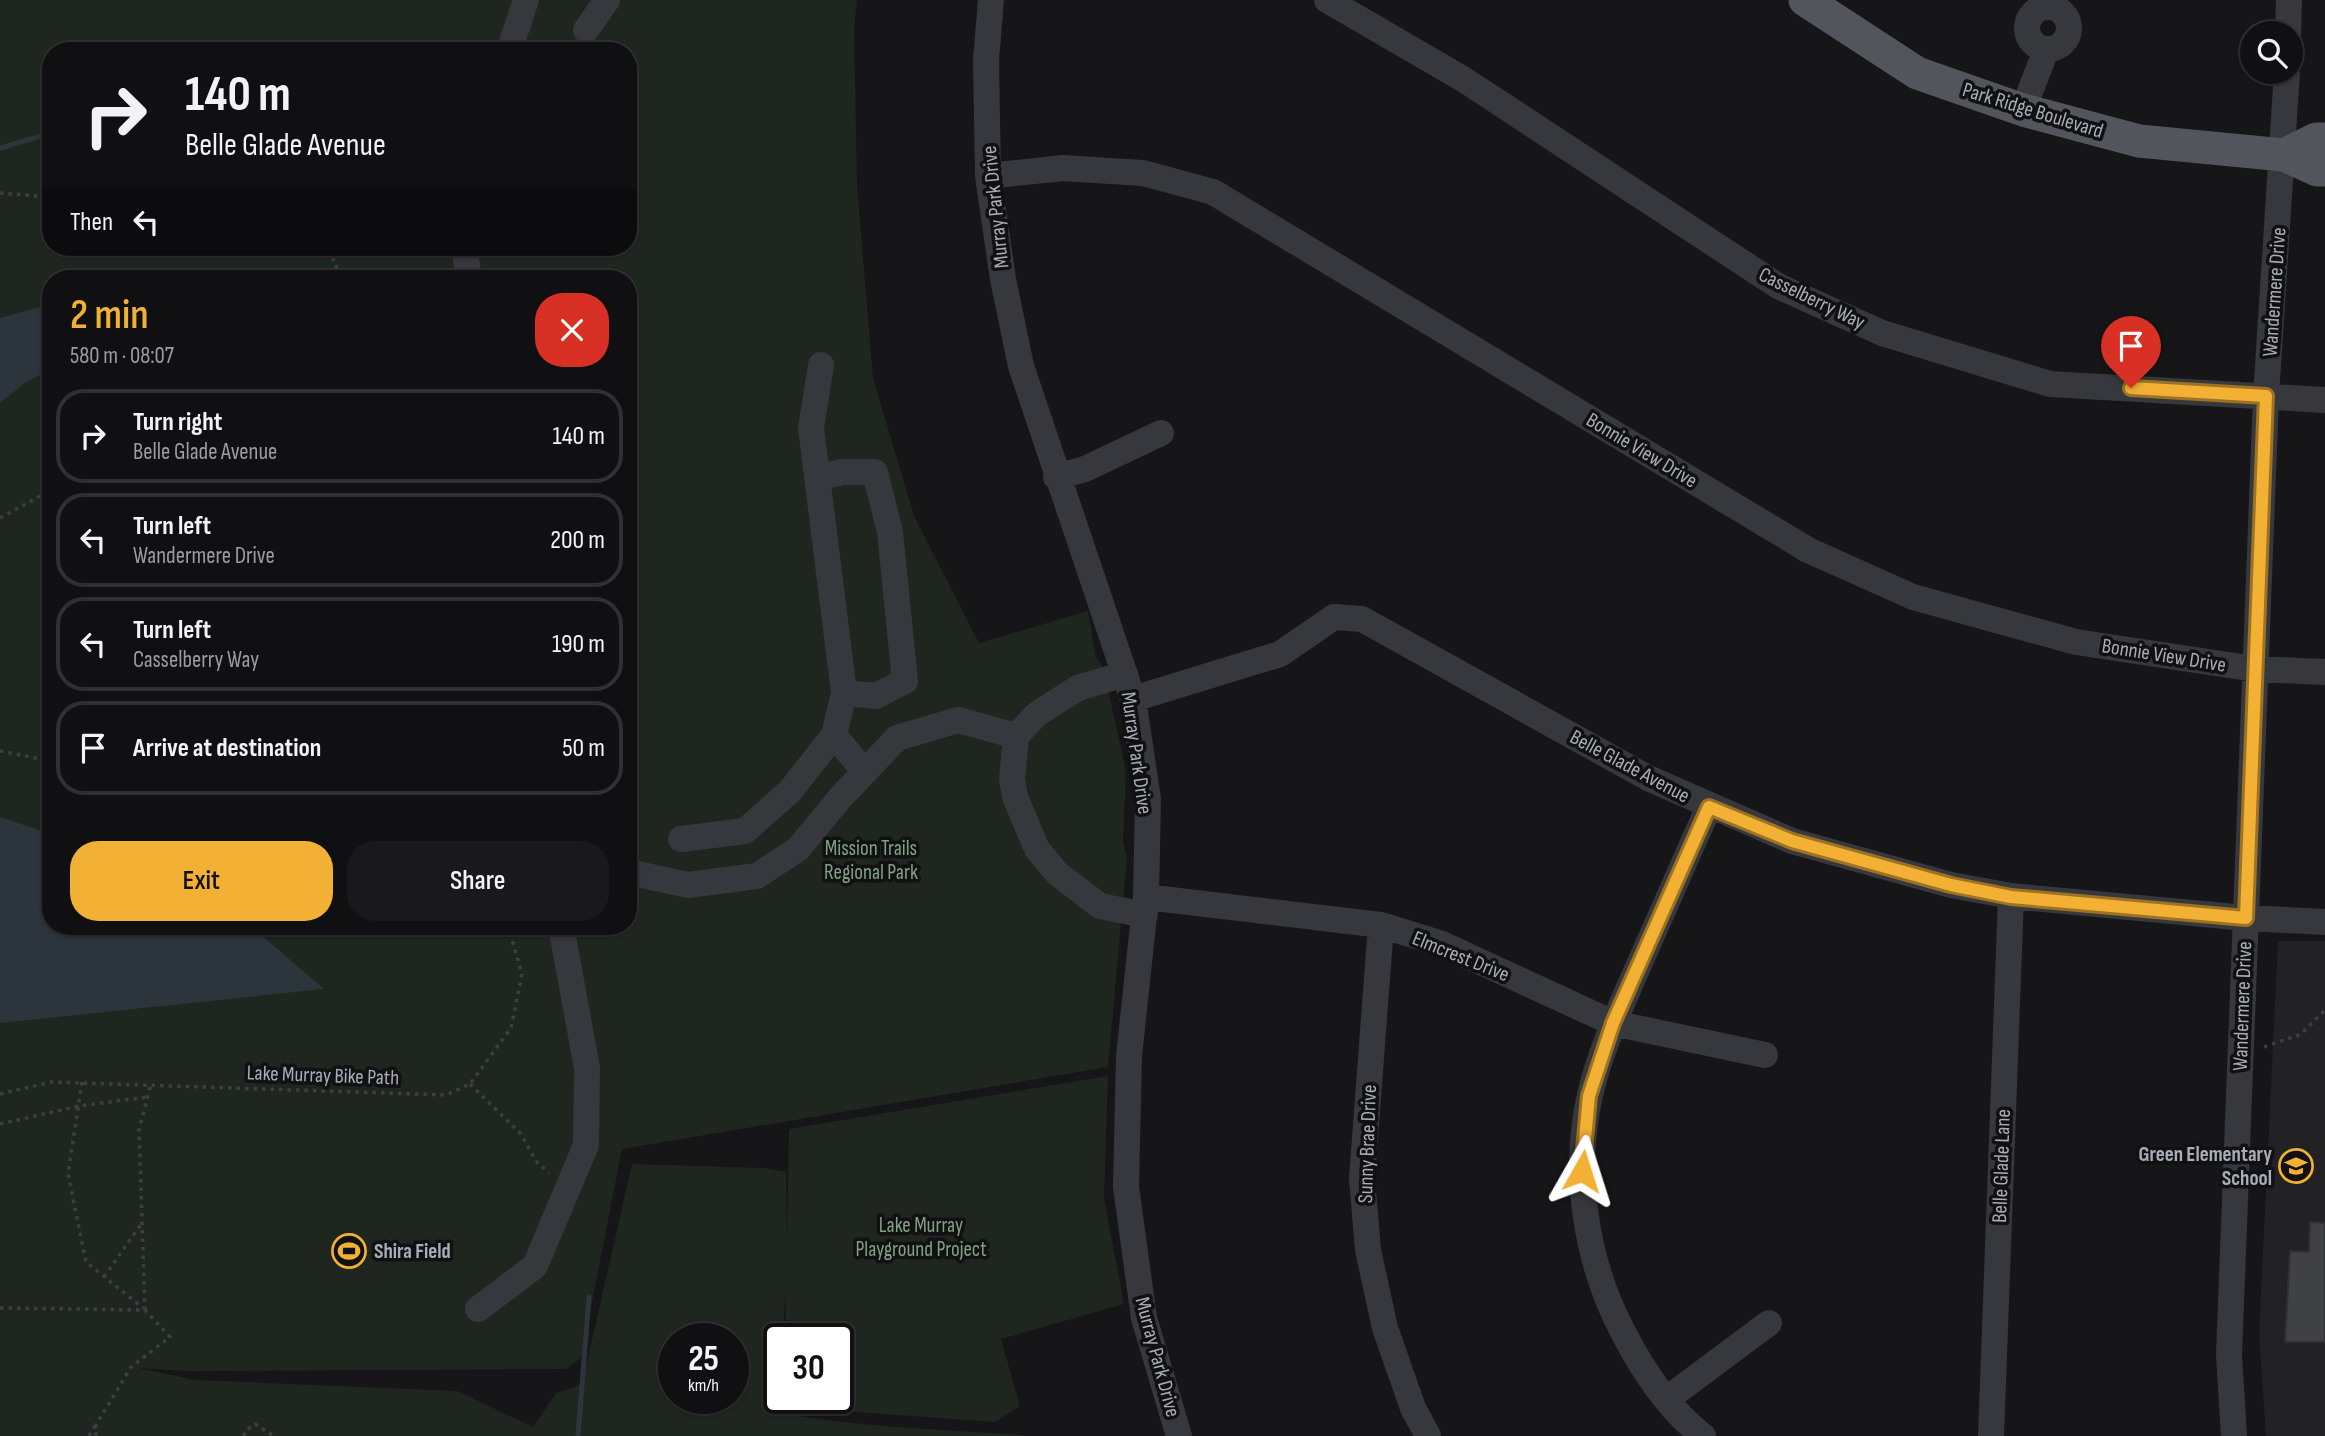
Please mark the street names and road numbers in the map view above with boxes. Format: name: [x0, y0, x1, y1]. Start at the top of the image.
street label: Park Ridge Boulevard: [1959, 77, 2106, 144]
street label: Murray Park Drive: [977, 144, 1014, 269]
street label: Wandermere Drive: [2258, 227, 2291, 357]
street label: Casselberry Way: [1755, 262, 1869, 335]
street label: Bonnie View Drive: [1582, 407, 1702, 493]
street label: Bonnie View Drive: [2100, 633, 2228, 678]
street label: Murray Park Drive: [1116, 690, 1157, 816]
street label: Belle Glade Avenue: [1566, 724, 1694, 808]
street label: Elmcrest Drive: [1409, 926, 1513, 987]
street label: Wandermere Drive: [2228, 941, 2257, 1071]
street label: Lake Murray Bike Path: [246, 1060, 400, 1091]
street label: Sunny Brae Drive: [1353, 1084, 1382, 1204]
street label: Belle Glade Lane: [1987, 1109, 2016, 1223]
street label: Murray Park Drive: [1130, 1294, 1186, 1420]

